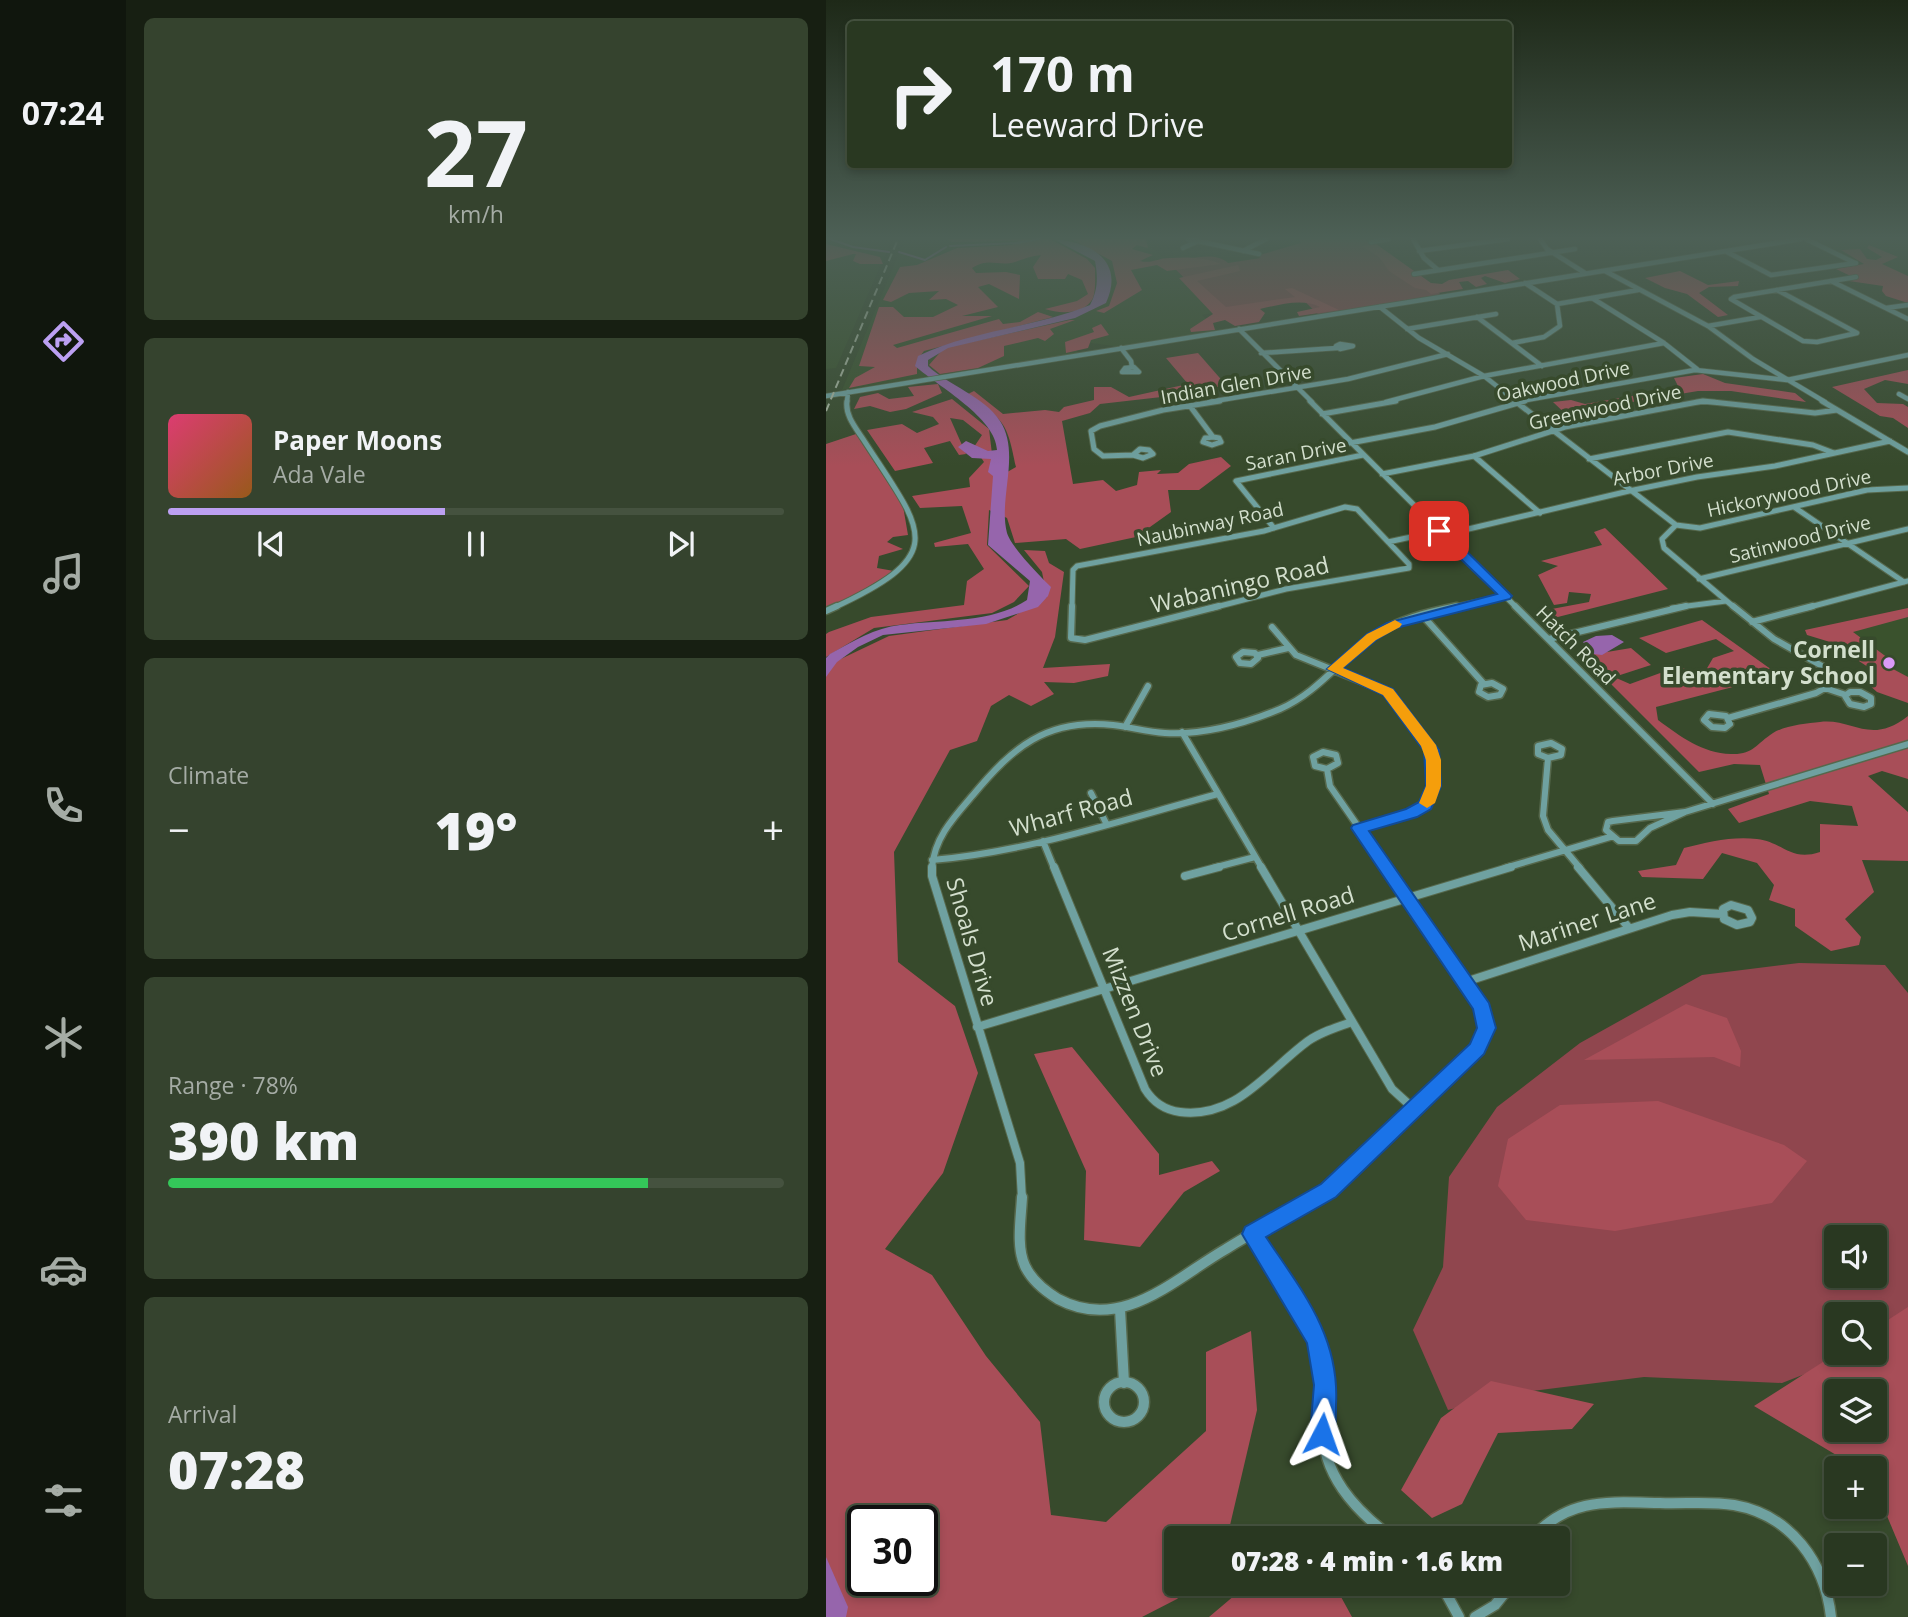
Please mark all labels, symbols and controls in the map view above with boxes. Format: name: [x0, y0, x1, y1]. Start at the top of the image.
text: 170 m: [990, 40, 1135, 106]
icon: right: [875, 49, 966, 140]
text: 27: [424, 90, 528, 214]
text: 07:24: [22, 91, 104, 134]
text: Leeward Drive: [990, 103, 1205, 146]
text: km/h: [448, 198, 504, 230]
icon: directions: [39, 317, 88, 366]
street label: Oakwood Drive: [1494, 354, 1632, 408]
street label: Indian Glen Drive: [1158, 358, 1314, 410]
street label: Greenwood Drive: [1526, 378, 1684, 436]
text: Paper Moons: [273, 422, 442, 458]
street label: Saran Drive: [1243, 431, 1349, 477]
street label: Arbor Drive: [1610, 447, 1716, 491]
text: Ada Vale: [273, 458, 366, 490]
street label: Hickorywood Drive: [1704, 463, 1874, 523]
street label: Naubinway Road: [1134, 496, 1286, 552]
pin: [1409, 501, 1469, 561]
street label: Satinwood Drive: [1727, 509, 1873, 569]
icon: arrive: [1420, 512, 1458, 550]
icon: previous: [252, 525, 290, 563]
icon: pause: [457, 525, 495, 563]
icon: next: [662, 525, 700, 563]
street label: Wabaningo Road: [1147, 548, 1332, 620]
icon: music: [39, 549, 88, 598]
street label: Hatch Road: [1531, 600, 1621, 690]
place label: Cornell Elementary School: [1662, 633, 1875, 691]
marker: Cornell Elementary School: [1881, 655, 1897, 671]
text: Climate: [168, 759, 249, 791]
street label: Wharf Road: [1006, 780, 1136, 844]
icon: phone: [39, 781, 88, 830]
text: 19°: [435, 794, 517, 865]
text: −: [168, 803, 190, 855]
text: +: [762, 803, 784, 855]
street label: Shoals Drive: [939, 874, 1007, 1010]
street label: Cornell Road: [1217, 878, 1358, 948]
street label: Mariner Lane: [1514, 884, 1660, 958]
street label: Mizzen Drive: [1095, 942, 1176, 1081]
icon: climate: [39, 1013, 88, 1062]
text: Range · 78%: [168, 1069, 298, 1101]
text: 390 km: [168, 1104, 359, 1175]
map controls: [1824, 1225, 1887, 1596]
button: sound: [1824, 1225, 1887, 1288]
icon: car: [39, 1245, 88, 1294]
button: search: [1824, 1302, 1887, 1365]
button: layers: [1824, 1379, 1887, 1442]
position arrow: [1285, 1397, 1359, 1471]
text: Arrival: [168, 1398, 237, 1430]
text: 07:28: [168, 1433, 305, 1504]
button: +: [1824, 1456, 1887, 1519]
icon: filters: [39, 1476, 88, 1525]
speed limit sign: 30: [847, 1505, 938, 1596]
button: −: [1824, 1533, 1887, 1596]
text: 07:28 · 4 min · 1.6 km: [1231, 1543, 1503, 1579]

